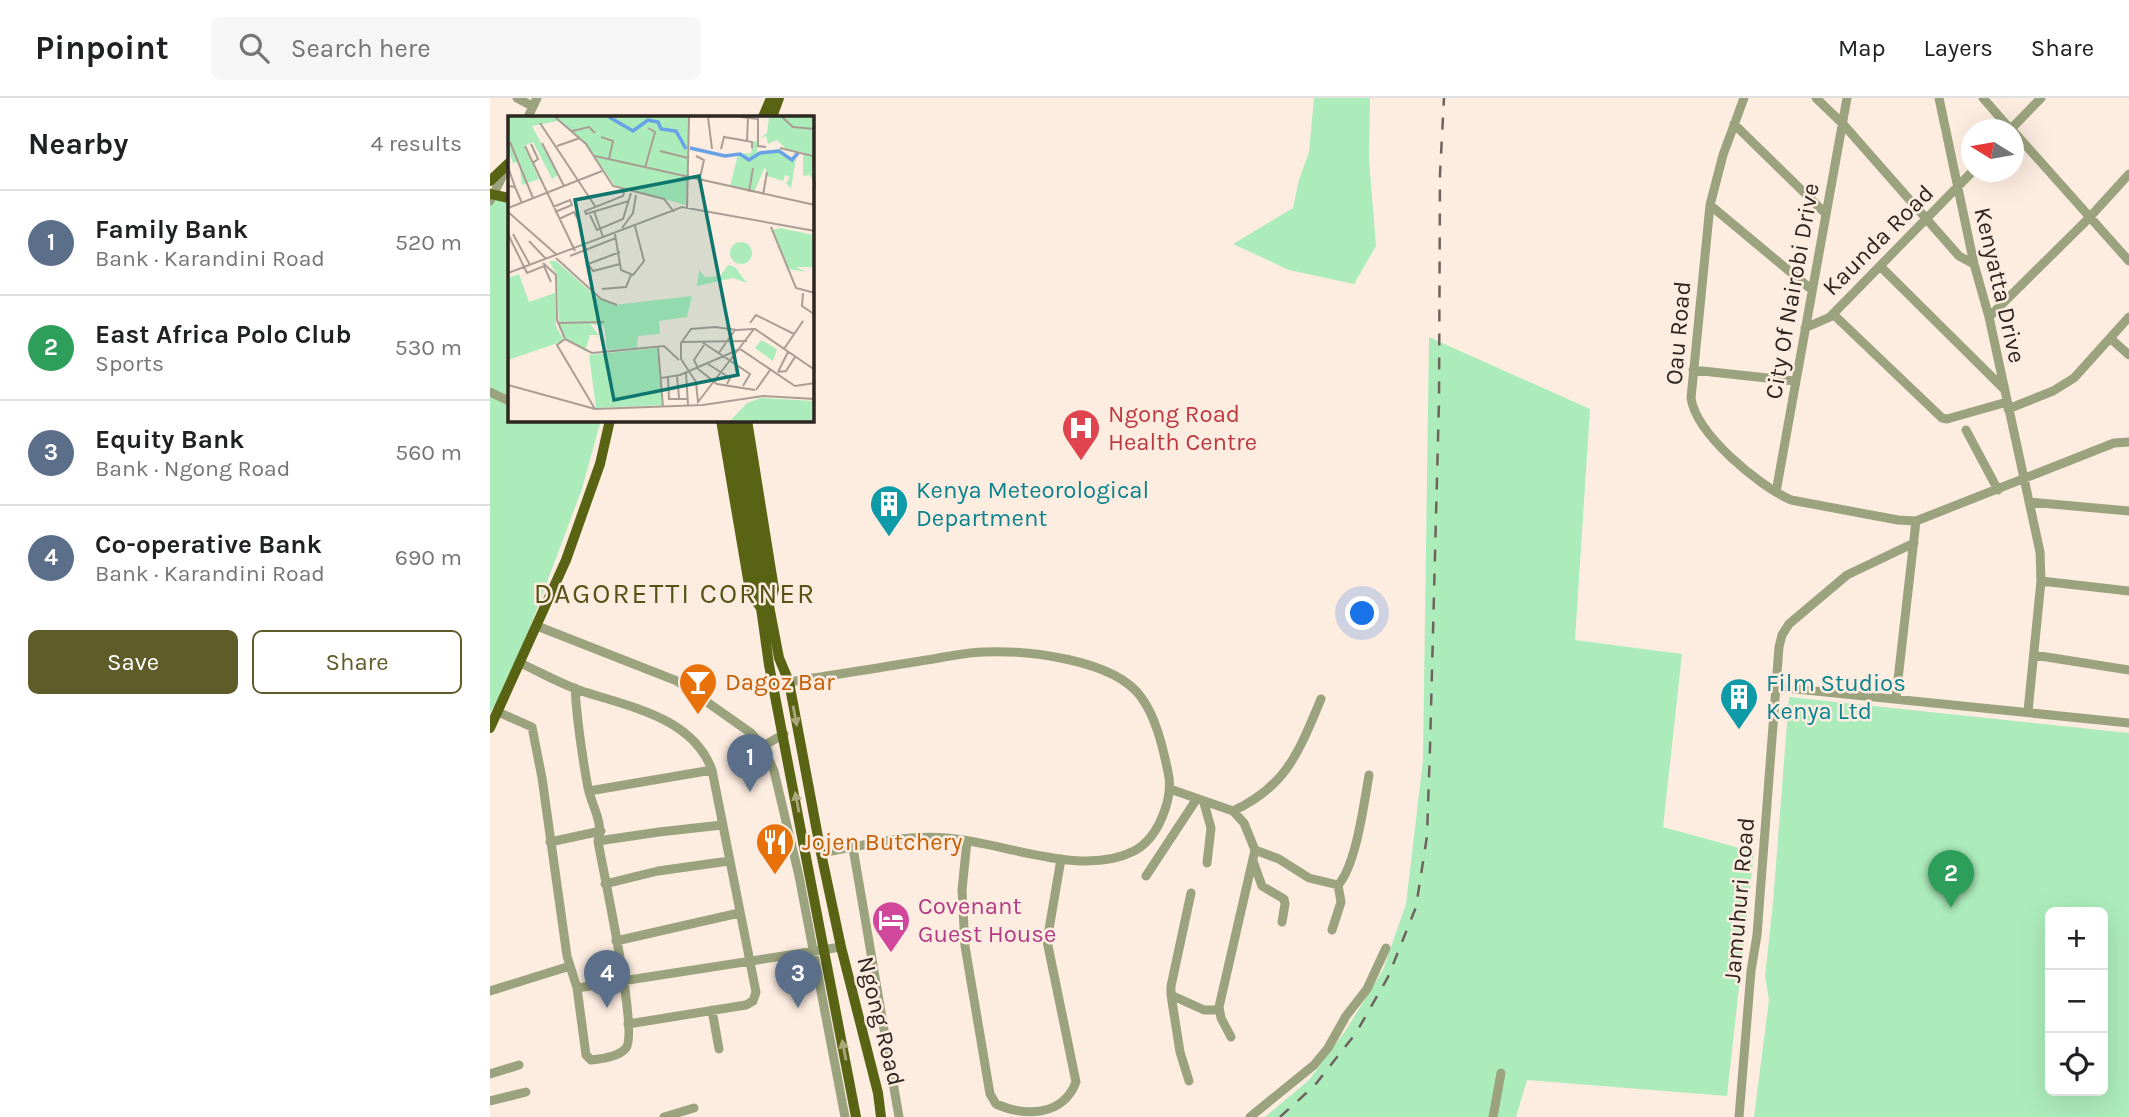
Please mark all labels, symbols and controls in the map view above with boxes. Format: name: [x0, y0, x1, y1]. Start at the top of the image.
search box: [211, 17, 701, 80]
text: Pinpoint: [35, 29, 169, 67]
icon: search: [235, 29, 273, 67]
text: Search here: [291, 33, 431, 64]
text: Map: [1838, 34, 1886, 62]
text: Layers: [1924, 34, 1993, 62]
text: Share: [2031, 34, 2094, 62]
inset map: [508, 116, 814, 422]
north arrow: [1961, 119, 2024, 182]
text: Nearby: [28, 126, 128, 162]
text: 4 results: [370, 130, 462, 157]
street label: Kaunda Road: [1817, 179, 1939, 301]
street label: City Of Nairobi Drive: [1759, 181, 1825, 401]
street label: Kenyatta Drive: [1968, 204, 2032, 366]
text: Family Bank: [95, 214, 248, 245]
text: 1: [47, 229, 55, 256]
text: 520 m: [395, 229, 462, 256]
text: Bank · Karandini Road: [95, 245, 325, 272]
street label: Oau Road: [1660, 280, 1696, 386]
text: East Africa Polo Club: [95, 319, 351, 350]
text: 2: [44, 334, 58, 361]
text: 530 m: [395, 334, 462, 361]
text: Sports: [95, 350, 164, 377]
place label: Ngong Road Health Centre: [1108, 400, 1257, 456]
hospital icon: Ngong Road Health Centre: [1060, 407, 1102, 462]
text: Equity Bank: [95, 424, 245, 455]
text: 3: [44, 439, 58, 466]
text: 560 m: [395, 439, 462, 466]
text: Bank · Ngong Road: [95, 455, 290, 482]
place label: Kenya Meteorological Department: [916, 476, 1149, 532]
building icon: Kenya Meteorological Department: [868, 483, 910, 538]
text: Co-operative Bank: [95, 529, 322, 560]
text: 4: [44, 544, 58, 571]
text: 690 m: [395, 544, 462, 571]
text: Bank · Karandini Road: [95, 560, 325, 587]
district label: DAGORETTI CORNER: [534, 577, 816, 610]
your location: [1345, 596, 1379, 630]
button: Save: [28, 630, 238, 694]
button: Share: [252, 630, 462, 694]
bar icon: Dagoz Bar: [677, 661, 719, 716]
place label: Dagoz Bar: [725, 668, 835, 696]
place label: Film Studios Kenya Ltd: [1766, 669, 1906, 725]
building icon: Film Studios Kenya Ltd: [1718, 676, 1760, 731]
one-way arrow: [790, 705, 801, 727]
pin: 1: [727, 734, 773, 792]
one-way arrow: [791, 791, 802, 813]
street label: Jamuhuri Road: [1718, 816, 1760, 984]
restaurant icon: Jojen Butchery: [754, 821, 796, 876]
place label: Jojen Butchery: [802, 828, 962, 856]
pin: 2: [1928, 850, 1974, 908]
place label: Covenant Guest House: [918, 892, 1056, 948]
hotel icon: Covenant Guest House: [870, 899, 912, 954]
map controls: [2045, 907, 2108, 1096]
button: +: [2045, 907, 2108, 970]
pin: 4: [584, 950, 630, 1008]
pin: 3: [775, 950, 821, 1008]
street label: Ngong Road: [851, 954, 911, 1088]
button: −: [2045, 970, 2108, 1033]
button: locate: [2045, 1033, 2108, 1096]
one-way arrow: [839, 1039, 850, 1061]

